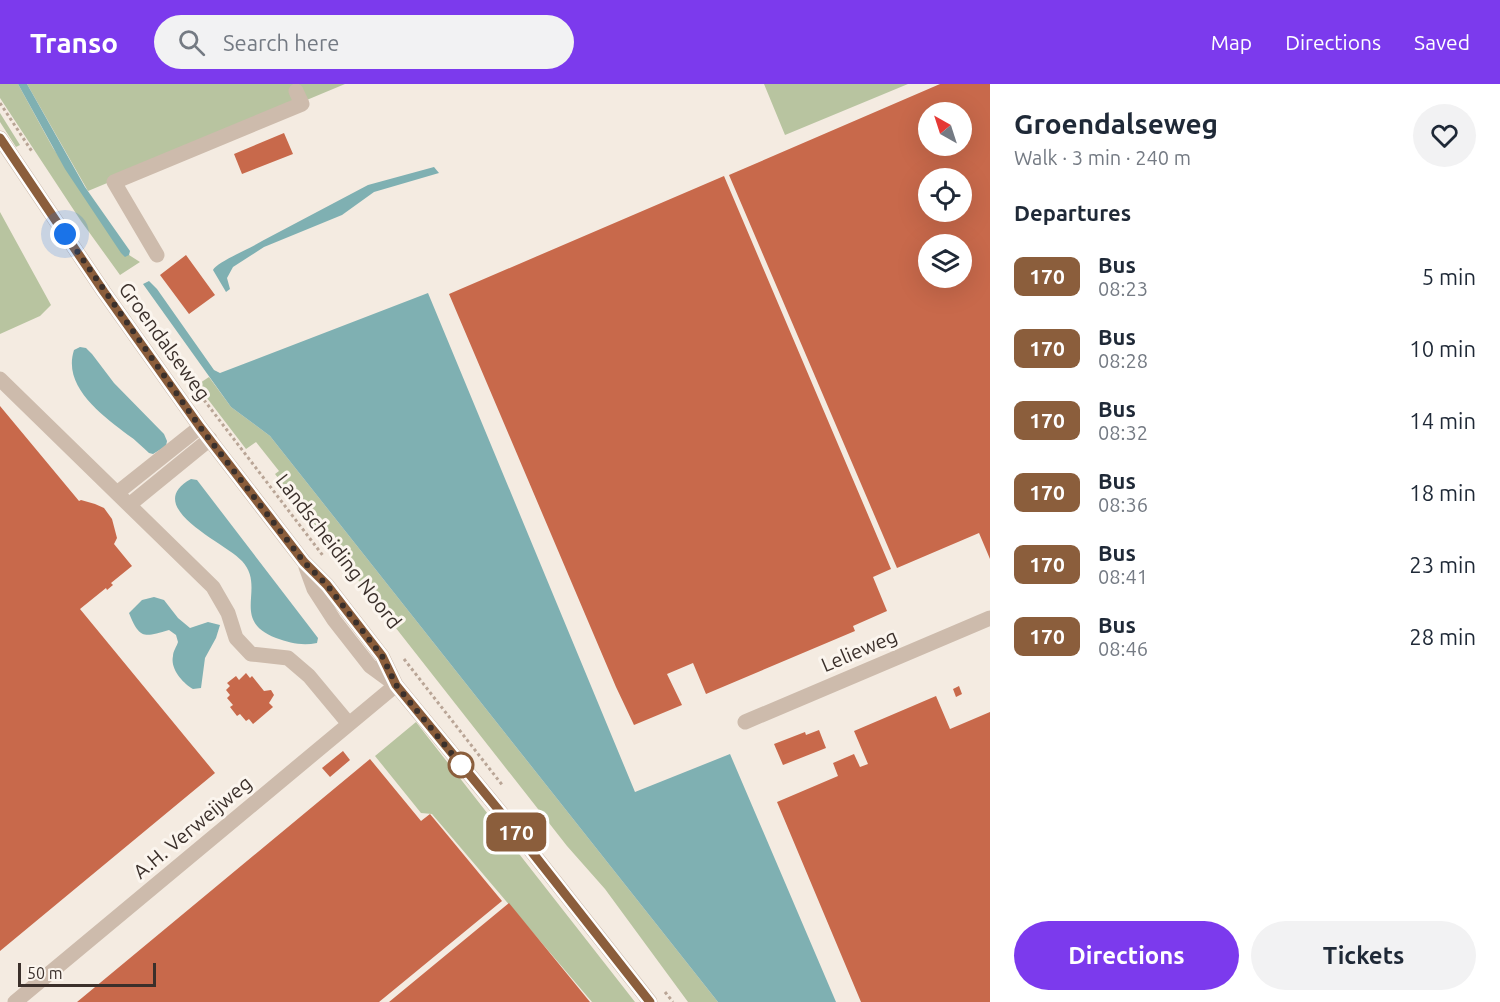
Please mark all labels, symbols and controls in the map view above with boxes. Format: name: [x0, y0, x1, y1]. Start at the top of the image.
search box: [154, 15, 574, 69]
icon: search: [175, 26, 208, 59]
text: Transo: [30, 27, 118, 58]
text: Search here: [223, 30, 339, 55]
text: Map: [1211, 30, 1252, 54]
text: Directions: [1285, 30, 1381, 54]
text: Saved: [1414, 30, 1470, 54]
north arrow: [918, 102, 972, 156]
map controls: [918, 102, 972, 288]
button: heart: [1413, 104, 1476, 167]
text: Groendalseweg: [1014, 108, 1218, 139]
text: Walk · 3 min · 240 m: [1014, 146, 1191, 169]
button: locate: [918, 168, 972, 222]
text: Departures: [1014, 200, 1131, 225]
your location: [50, 219, 80, 249]
button: layers: [918, 234, 972, 288]
text: Bus: [1098, 252, 1136, 277]
text: 170: [1029, 264, 1065, 288]
text: 5 min: [1422, 264, 1476, 289]
text: 08:23: [1098, 277, 1148, 300]
street label: Groendalseweg: [115, 278, 215, 404]
text: Bus: [1098, 324, 1136, 349]
text: 170: [1029, 336, 1065, 360]
text: 10 min: [1409, 336, 1476, 361]
text: 08:28: [1098, 349, 1148, 372]
text: Bus: [1098, 396, 1136, 421]
text: 170: [1029, 408, 1065, 432]
text: 14 min: [1409, 408, 1476, 433]
text: 08:32: [1098, 421, 1148, 444]
text: Bus: [1098, 468, 1136, 493]
street label: Landscheiding Noord: [271, 469, 407, 633]
text: 170: [1029, 480, 1065, 504]
text: 18 min: [1409, 480, 1476, 505]
text: 08:36: [1098, 493, 1148, 516]
text: Bus: [1098, 540, 1136, 565]
text: 170: [1029, 552, 1065, 576]
text: 23 min: [1409, 552, 1476, 577]
text: 08:41: [1098, 565, 1148, 588]
text: Bus: [1098, 612, 1136, 637]
street label: Lelieweg: [817, 624, 901, 676]
text: 170: [1029, 624, 1065, 648]
text: 28 min: [1409, 624, 1476, 649]
text: 08:46: [1098, 637, 1148, 660]
unlabelled marker: [448, 752, 474, 778]
street label: A.H. Verweijweg: [128, 771, 256, 883]
line badge: 170: [482, 812, 550, 852]
text: 170: [498, 820, 534, 844]
button: Directions: [1014, 921, 1239, 990]
button: Tickets: [1251, 921, 1476, 990]
scale bar: [18, 960, 156, 988]
text: 50 m: [27, 964, 63, 982]

